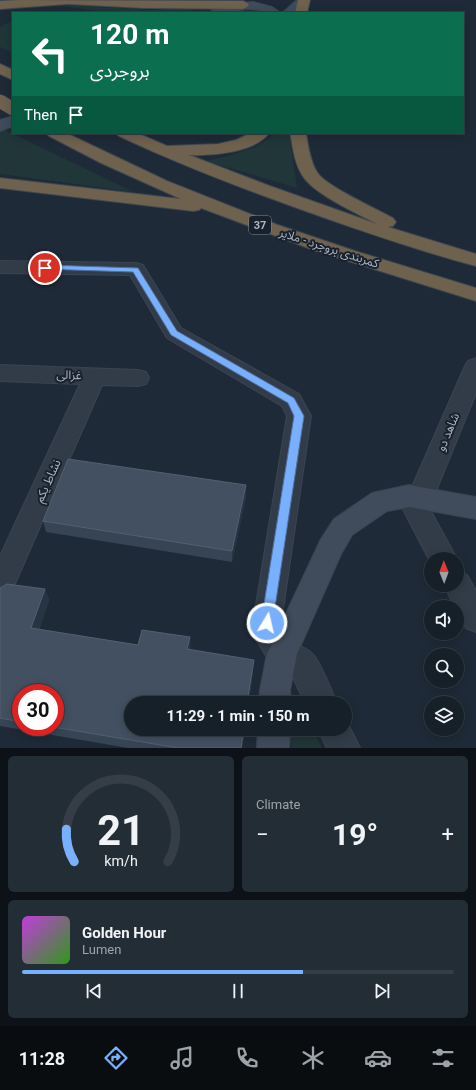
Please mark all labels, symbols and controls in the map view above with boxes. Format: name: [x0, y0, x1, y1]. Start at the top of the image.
text: 120 m: [90, 18, 169, 51]
icon: left: [24, 28, 76, 80]
text: بروجردی: [90, 60, 149, 81]
icon: arrive: [65, 104, 87, 126]
text: Then: [24, 106, 57, 124]
road number: 37: [249, 216, 271, 234]
street label: کمربندی بروجرد - ملایر: [277, 225, 381, 271]
pin: [28, 251, 62, 285]
icon: arrive: [34, 257, 56, 279]
street label: غزالی: [56, 368, 82, 382]
street label: شاهد دو: [434, 411, 462, 453]
street label: نشاط یکم: [32, 457, 66, 506]
north arrow: [424, 552, 464, 592]
map controls: [424, 552, 464, 736]
button: sound: [424, 600, 464, 640]
position arrow: [246, 602, 288, 644]
button: search: [424, 648, 464, 688]
speed limit sign: 30: [12, 684, 64, 736]
button: layers: [424, 696, 464, 736]
text: 11:29 · 1 min · 150 m: [167, 707, 309, 725]
text: Climate: [256, 797, 300, 812]
text: 21: [97, 806, 145, 855]
text: 19°: [332, 817, 378, 852]
text: −: [256, 822, 269, 847]
text: +: [442, 822, 454, 847]
text: km/h: [104, 853, 138, 869]
text: Golden Hour: [82, 924, 166, 942]
text: Lumen: [82, 942, 121, 957]
icon: previous: [83, 980, 105, 1002]
icon: pause: [227, 980, 249, 1002]
icon: next: [371, 980, 393, 1002]
icon: directions: [102, 1044, 130, 1072]
icon: music: [168, 1044, 196, 1072]
icon: phone: [233, 1044, 261, 1072]
icon: climate: [299, 1044, 327, 1072]
icon: car: [364, 1044, 392, 1072]
icon: filters: [429, 1044, 457, 1072]
text: 11:28: [19, 1048, 65, 1069]

